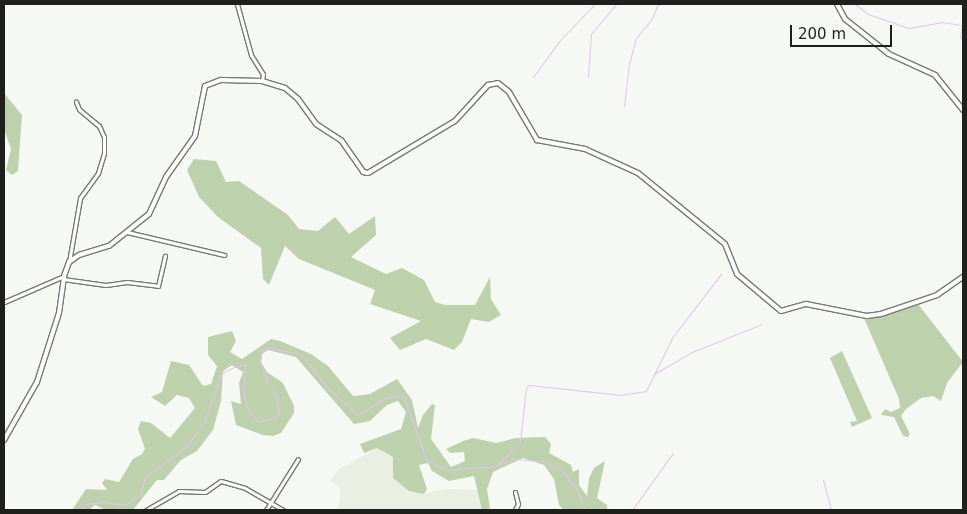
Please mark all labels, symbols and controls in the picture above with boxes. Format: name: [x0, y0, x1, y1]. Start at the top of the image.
scale bar: [792, 15, 894, 47]
text: 200 m: [798, 25, 846, 43]

